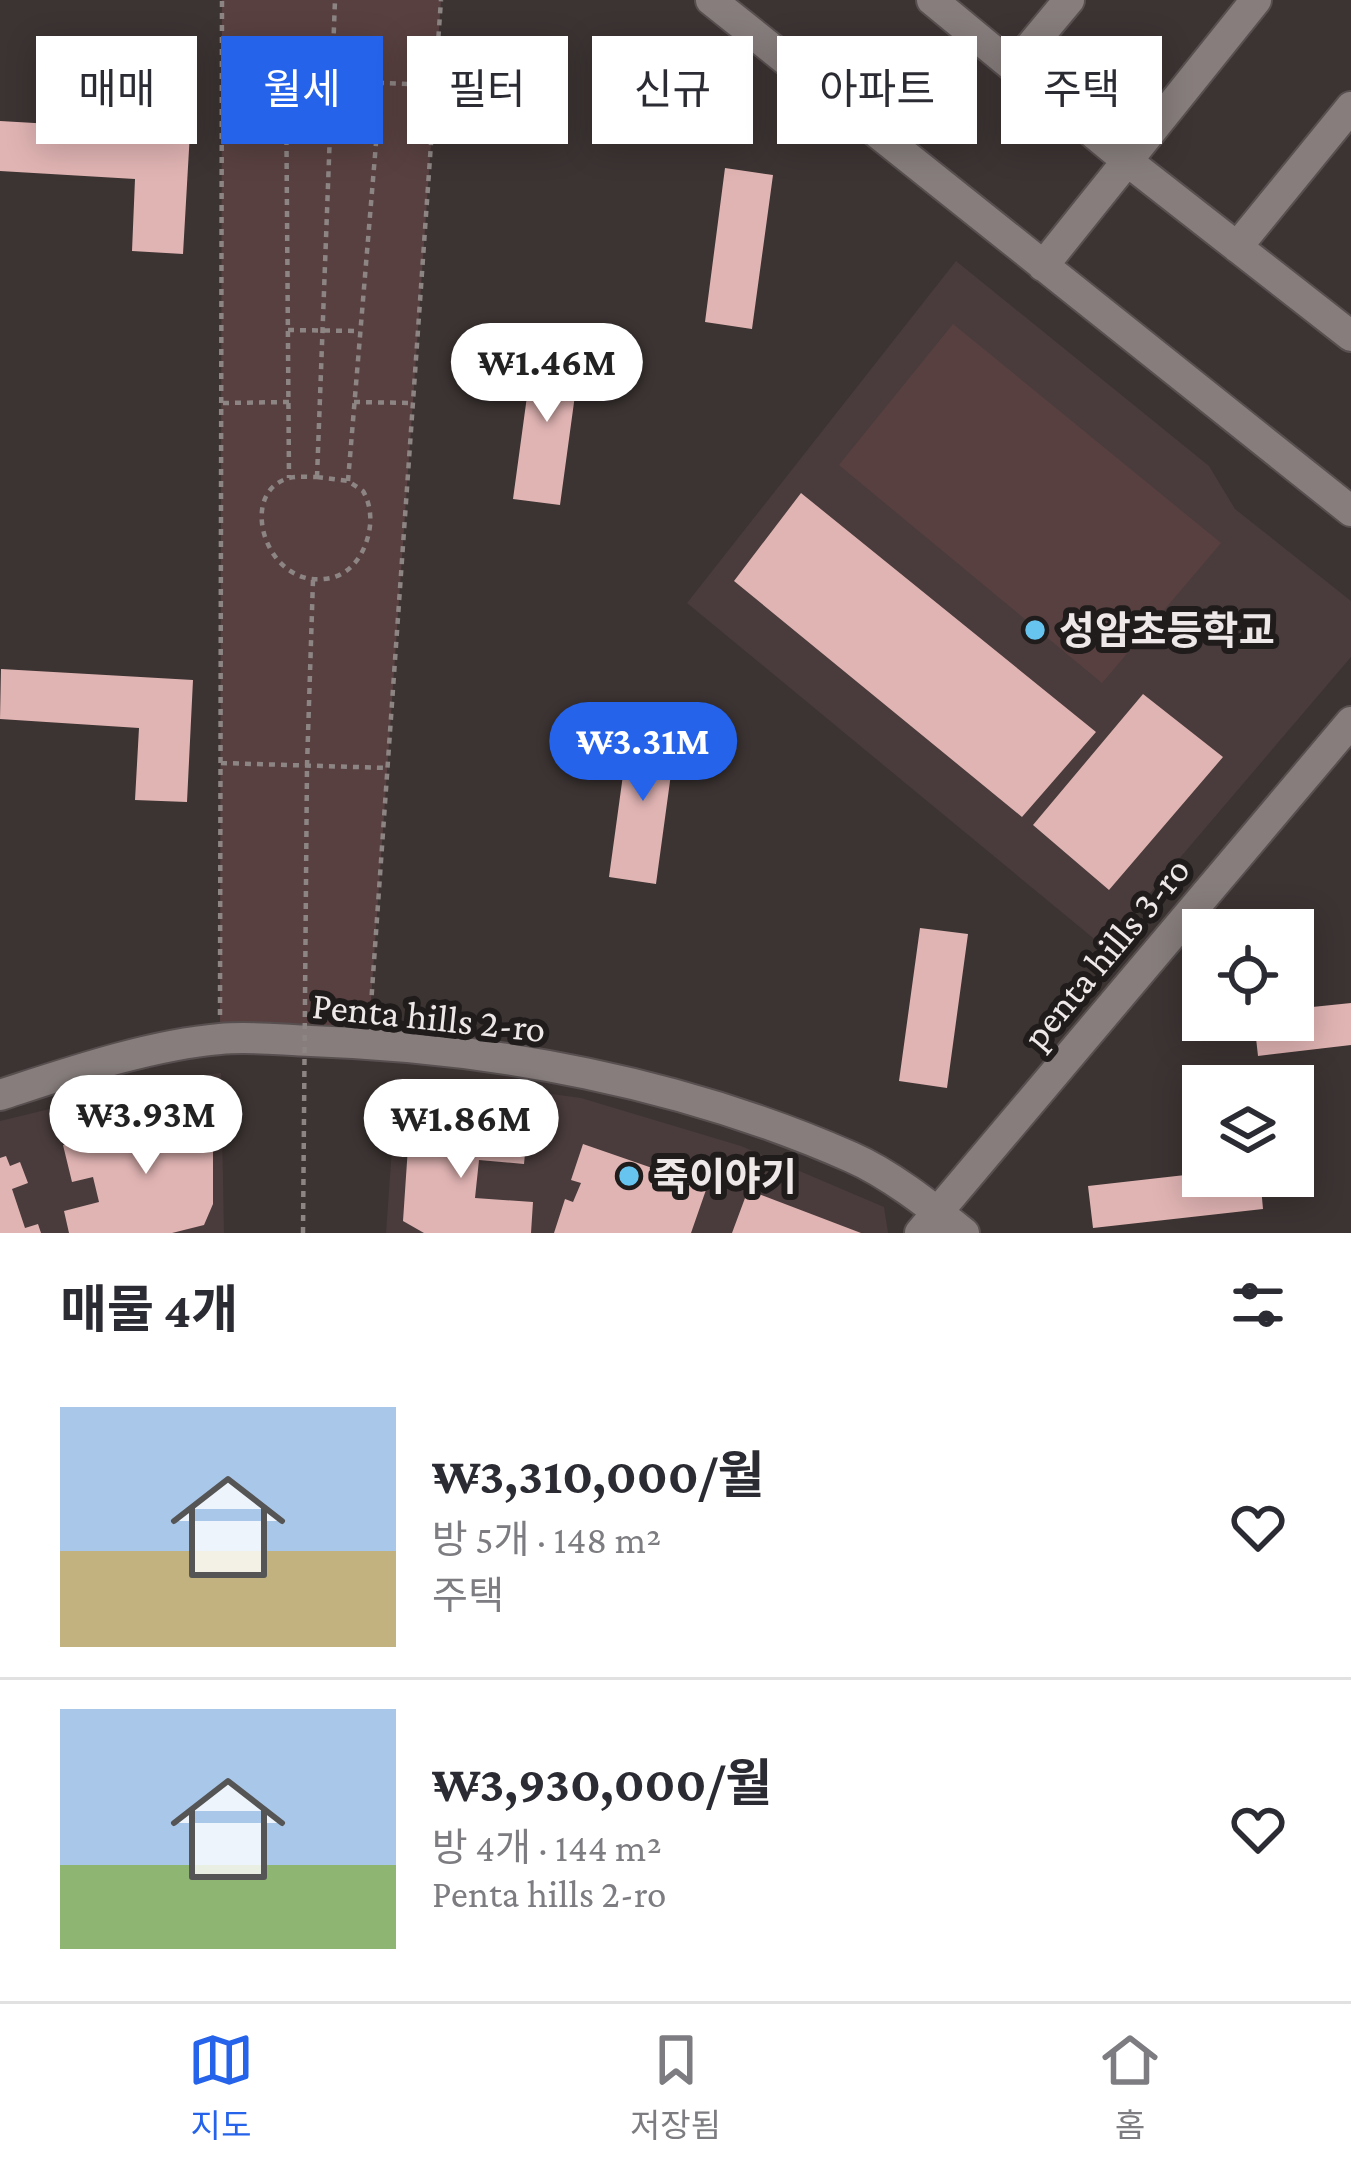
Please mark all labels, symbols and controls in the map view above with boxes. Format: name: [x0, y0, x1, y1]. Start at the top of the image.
chip: 매매: [36, 36, 197, 144]
chip: 월세: [221, 36, 383, 144]
chip: 필터: [407, 36, 568, 144]
chip: 신규: [592, 36, 753, 144]
chip: 아파트: [777, 36, 977, 144]
chip: 주택: [1001, 36, 1162, 144]
pin: ₩1.46M: [449, 323, 645, 425]
text: ₩1.46M: [478, 340, 616, 383]
place label: 성암초등학교: [1059, 609, 1274, 652]
marker: 성암초등학교: [1022, 617, 1048, 643]
pin: ₩3.31M: [545, 702, 741, 804]
text: ₩3.31M: [576, 719, 710, 762]
street label: penta hills 3-ro: [1013, 848, 1198, 1057]
map controls: [1182, 909, 1314, 1197]
button: locate: [1182, 909, 1314, 1041]
street label: Penta hills 2-ro: [310, 983, 548, 1050]
button: layers: [1182, 1065, 1314, 1197]
pin: ₩3.93M: [48, 1075, 244, 1177]
pin: ₩1.86M: [363, 1079, 559, 1181]
text: ₩3.93M: [76, 1092, 216, 1135]
text: ₩1.86M: [391, 1096, 531, 1139]
place label: 죽이야기: [653, 1155, 797, 1198]
marker: 죽이야기: [616, 1163, 642, 1189]
icon: filters: [1225, 1272, 1291, 1338]
text: 매물 4개: [60, 1281, 238, 1338]
text: ₩3,310,000/월: [432, 1447, 764, 1504]
icon: home: [156, 1455, 300, 1599]
icon: heart: [1225, 1494, 1291, 1560]
text: 방 5개 · 148 m²: [432, 1518, 661, 1561]
text: 주택: [432, 1574, 504, 1617]
text: ₩3,930,000/월: [432, 1755, 772, 1812]
icon: home: [156, 1757, 300, 1901]
icon: heart: [1225, 1796, 1291, 1862]
text: 방 4개 · 144 m²: [432, 1826, 662, 1869]
text: Penta hills 2-ro: [432, 1872, 666, 1915]
tab: 지도: [188, 2027, 254, 2147]
tab: 저장됨: [630, 2027, 721, 2147]
tab: 홈: [1097, 2027, 1163, 2147]

